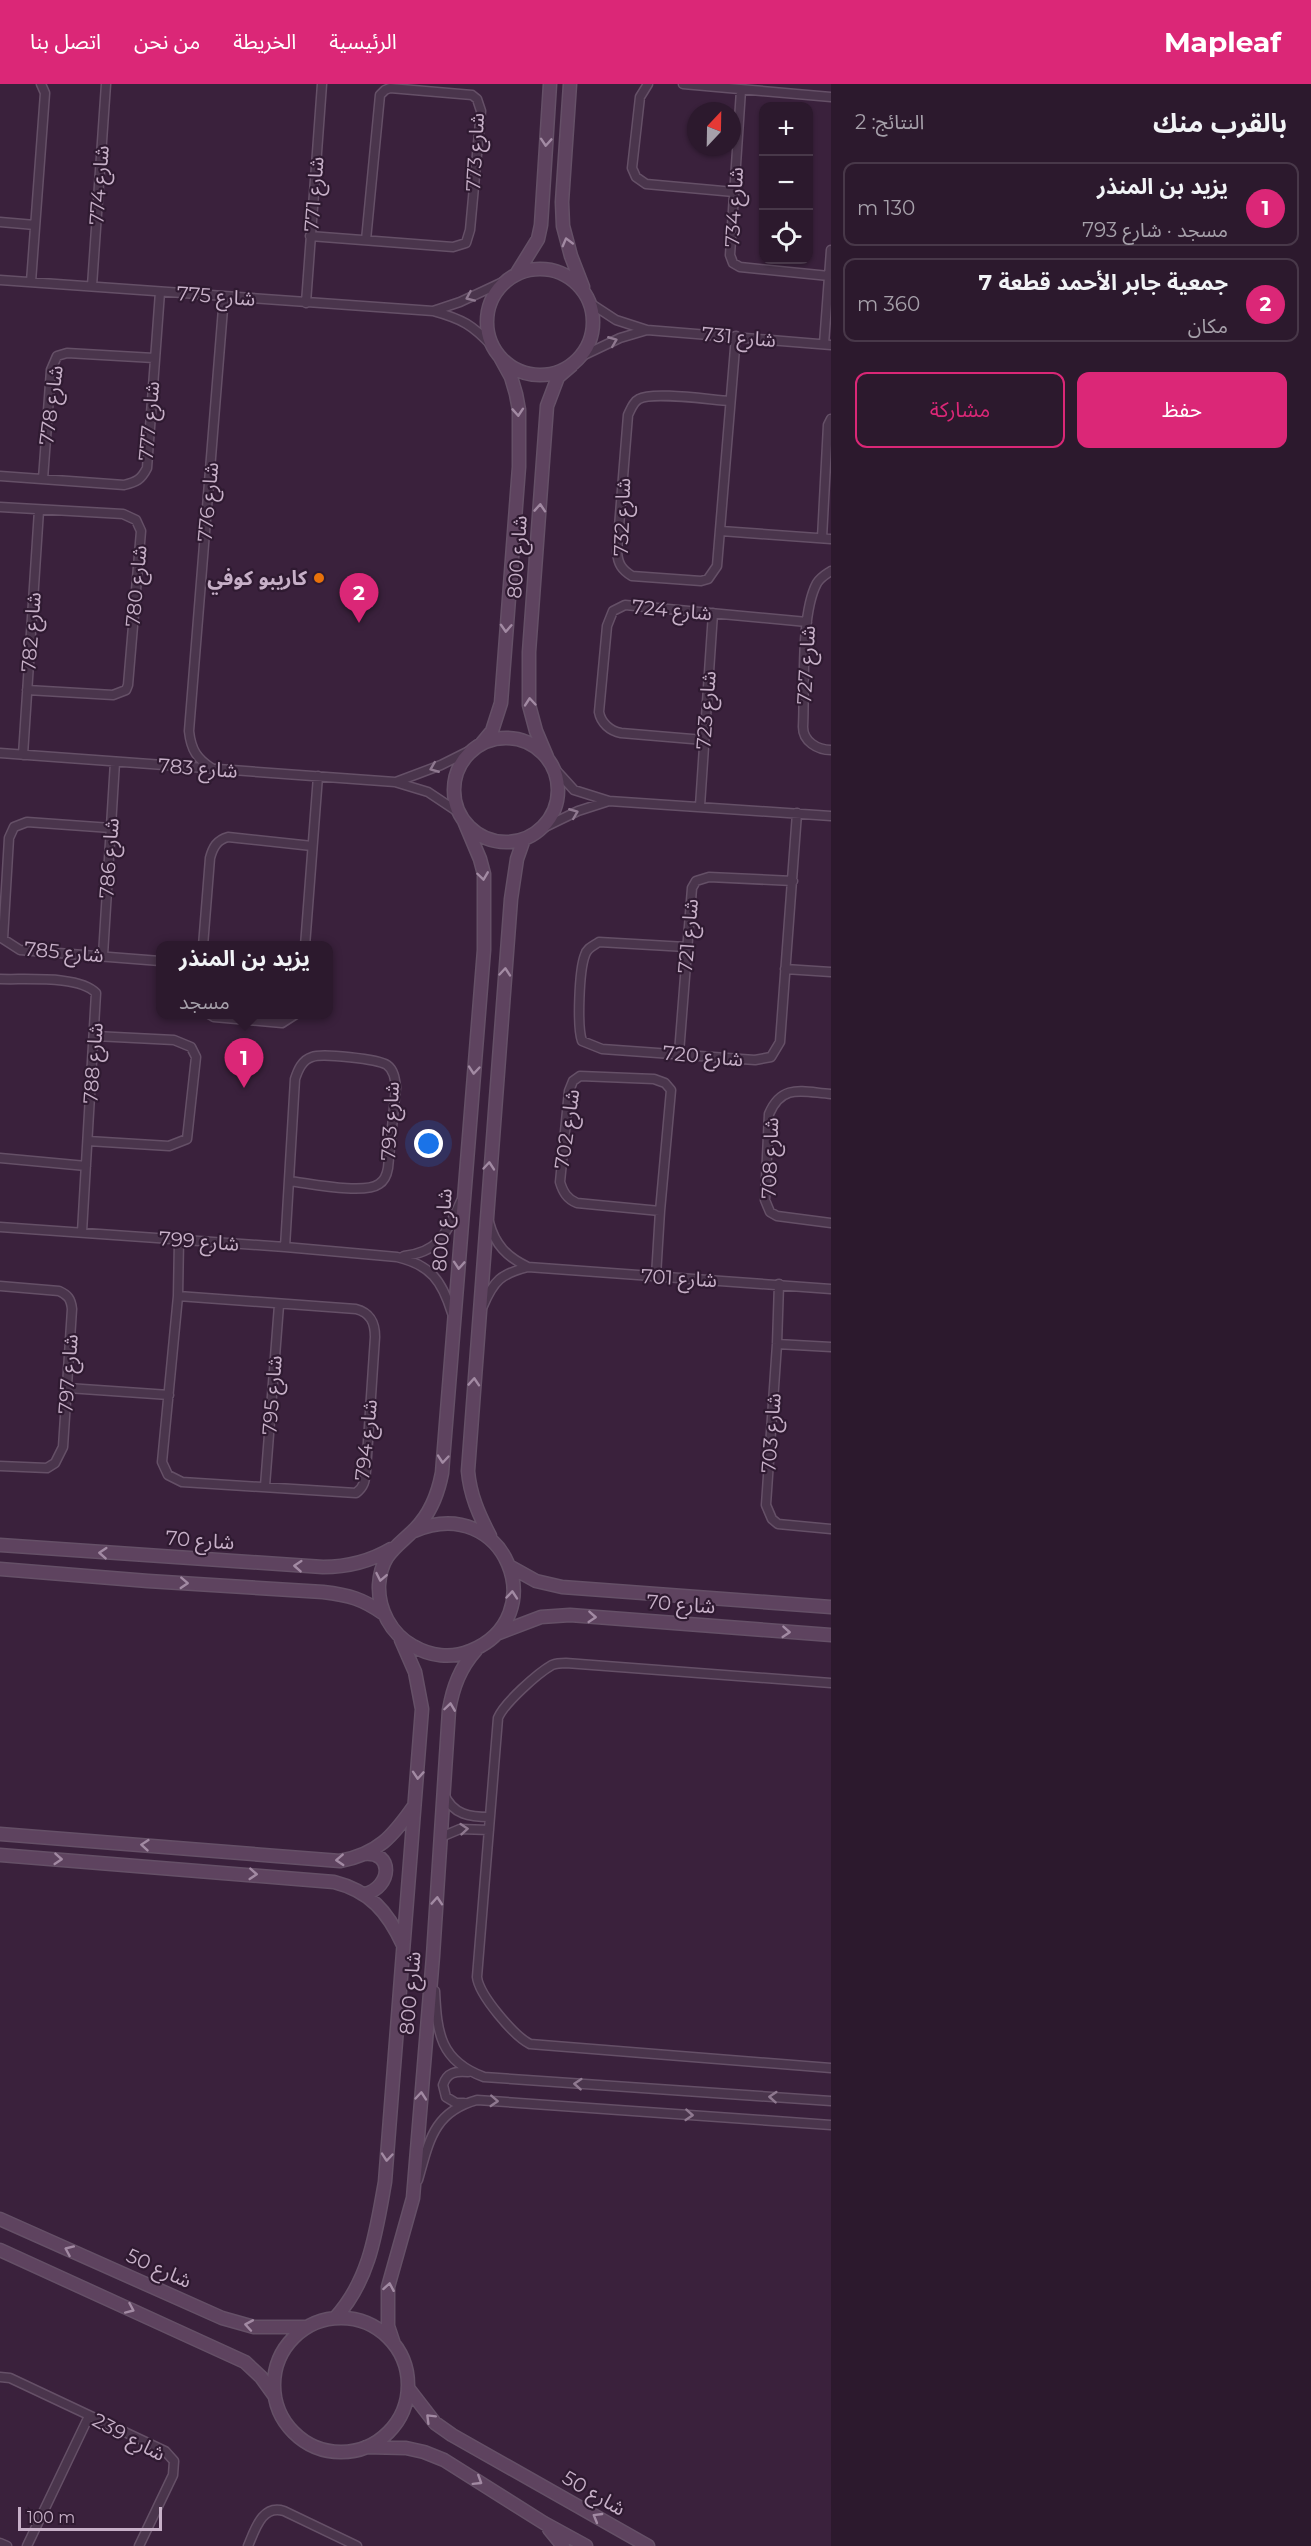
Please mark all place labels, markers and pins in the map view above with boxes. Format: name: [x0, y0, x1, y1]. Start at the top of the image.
place label: كاريبو كوفي: [207, 566, 308, 595]
marker: كاريبو كوفي: [312, 571, 326, 585]
pin: 2: [340, 574, 378, 623]
pin: 1: [224, 1038, 264, 1088]

